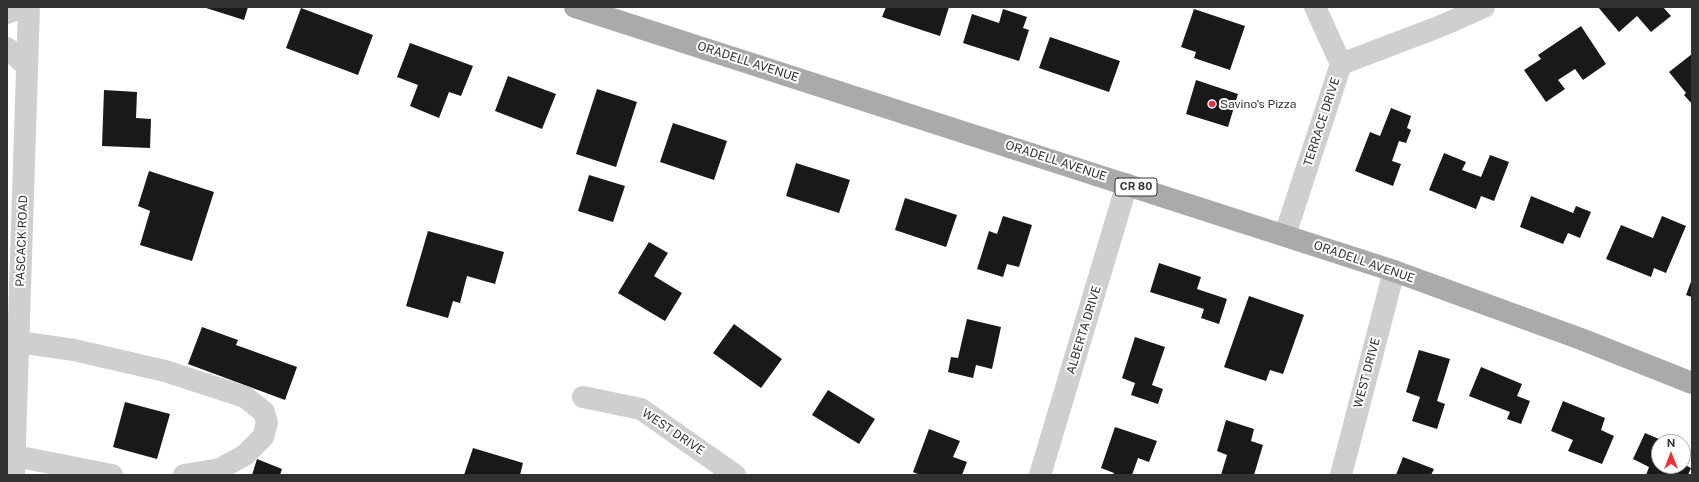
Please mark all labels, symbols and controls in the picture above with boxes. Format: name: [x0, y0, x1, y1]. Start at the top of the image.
street label: ORADELL AVENUE: [696, 39, 800, 85]
street label: TERRACE DRIVE: [1301, 76, 1343, 168]
place label: Savino's Pizza: [1220, 97, 1296, 111]
marker: Savino's Pizza: [1207, 99, 1217, 109]
street label: ORADELL AVENUE: [1004, 138, 1108, 184]
road number: CR 80: [1115, 178, 1157, 196]
street label: PASCACK ROAD: [13, 195, 31, 287]
street label: ORADELL AVENUE: [1312, 238, 1416, 286]
street label: ALBERTA DRIVE: [1064, 284, 1104, 376]
street label: WEST DRIVE: [1351, 336, 1383, 410]
street label: WEST DRIVE: [639, 406, 707, 458]
north arrow: [1651, 434, 1691, 474]
text: N: [1667, 437, 1675, 449]

